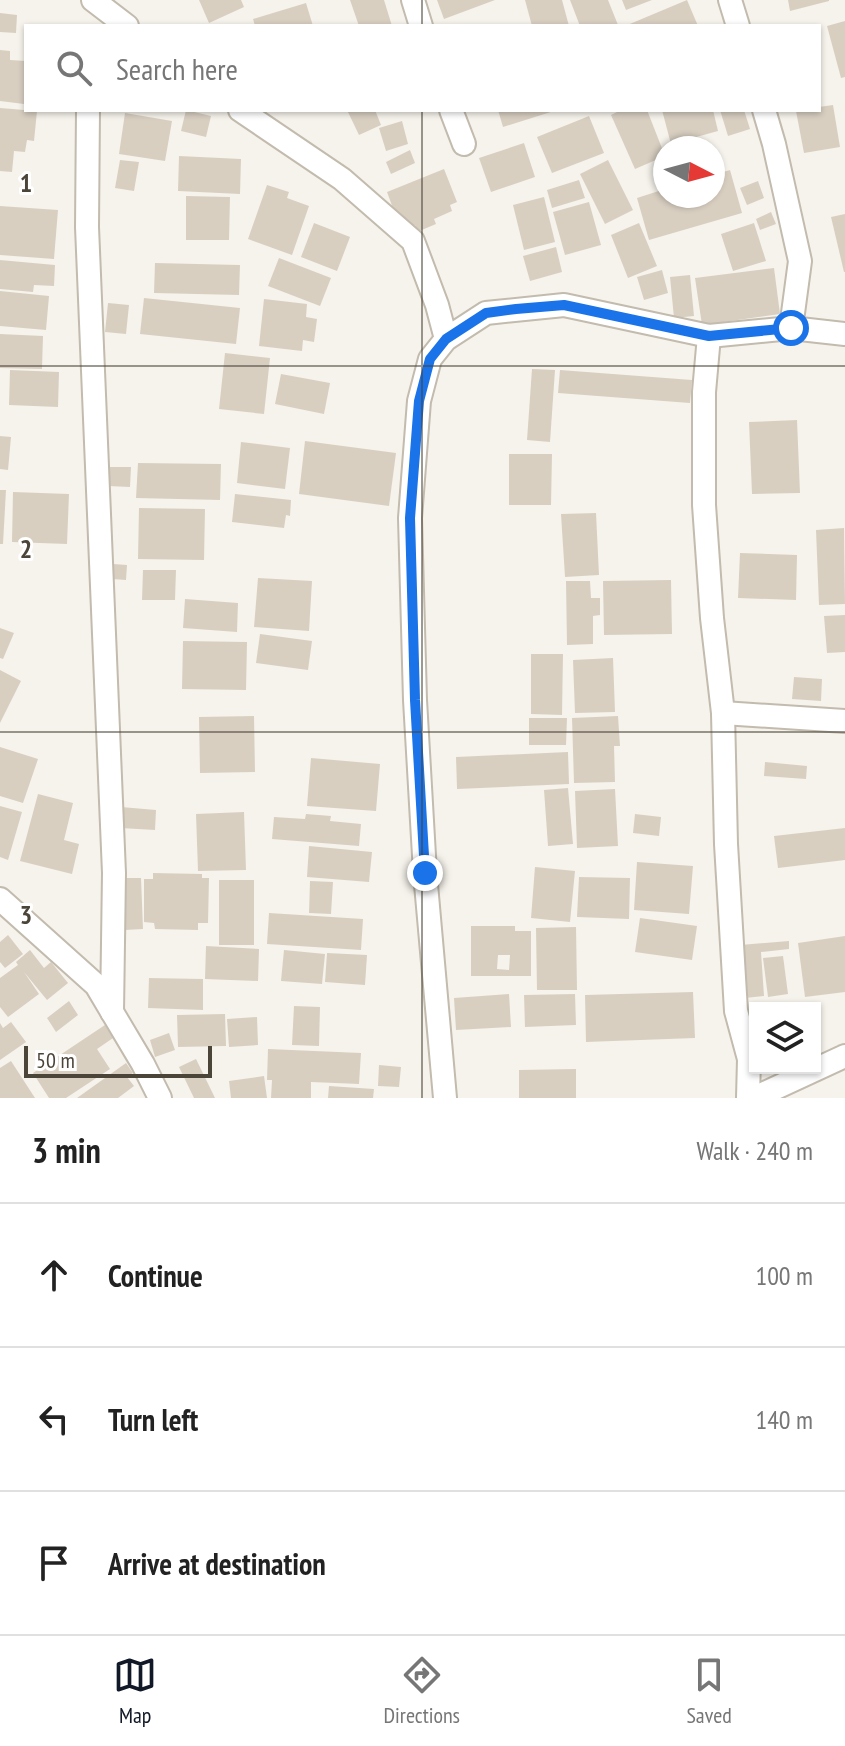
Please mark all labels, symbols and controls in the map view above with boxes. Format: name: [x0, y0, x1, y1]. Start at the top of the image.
search box: [24, 24, 821, 112]
icon: search: [52, 46, 96, 90]
text: Search here: [116, 49, 238, 88]
north arrow: [653, 136, 725, 208]
text: 1: [20, 166, 32, 199]
route start: [773, 310, 809, 346]
text: 2: [20, 532, 32, 565]
route end: [407, 855, 443, 891]
text: 3: [20, 898, 32, 931]
map controls: [749, 1002, 821, 1074]
button: layers: [749, 1002, 821, 1074]
scale bar: [24, 1042, 212, 1078]
text: 50 m: [36, 1046, 75, 1074]
text: 3 min: [32, 1128, 101, 1172]
text: Walk · 240 m: [696, 1134, 813, 1167]
icon: ahead: [32, 1253, 76, 1297]
text: Continue: [108, 1256, 203, 1295]
text: 100 m: [755, 1259, 813, 1292]
icon: left: [32, 1397, 76, 1441]
text: Turn left: [108, 1400, 198, 1439]
text: 140 m: [755, 1403, 813, 1436]
icon: arrive: [32, 1541, 76, 1585]
text: Arrive at destination: [108, 1544, 326, 1583]
tab: Map: [113, 1653, 157, 1729]
tab: Directions: [384, 1653, 460, 1729]
tab: Saved: [686, 1653, 732, 1729]

